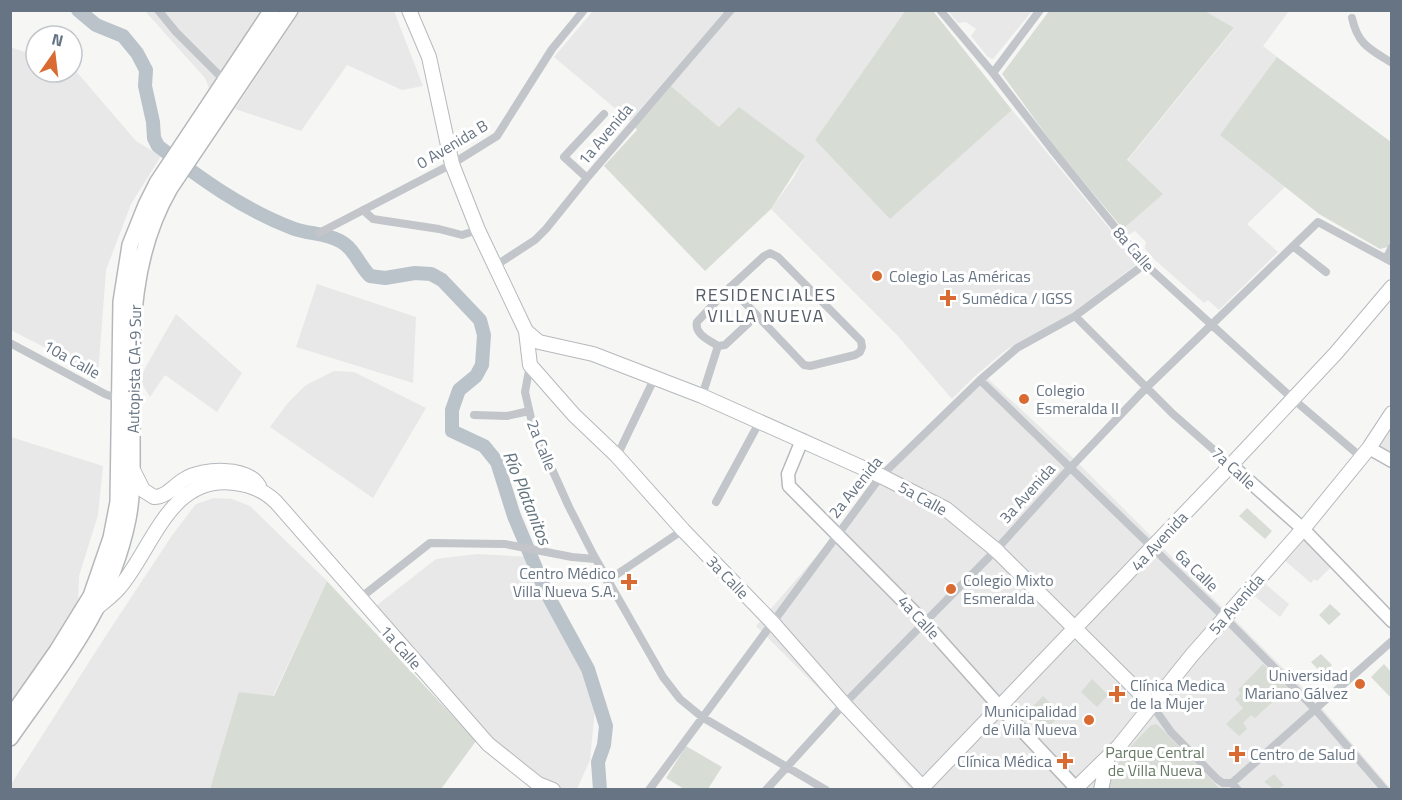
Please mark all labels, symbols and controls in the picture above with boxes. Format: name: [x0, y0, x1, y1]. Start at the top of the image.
north arrow: [24, 24, 84, 84]
text: N: [49, 26, 66, 52]
street label: 1a Avenida: [572, 98, 638, 170]
street label: 0 Avenida B: [412, 113, 492, 175]
street label: 8a Calle: [1108, 221, 1160, 277]
place label: Colegio Las Américas: [889, 264, 1031, 288]
marker: Colegio Las Américas: [870, 269, 884, 283]
district label: RESIDENCIALES VILLA NUEVA: [695, 281, 837, 329]
place label: Sumédica / IGSS: [962, 286, 1072, 310]
marker: Sumédica / IGSS: [939, 289, 957, 307]
street label: Autopista CA-9 Sur: [121, 304, 147, 434]
street label: 10a Calle: [39, 334, 105, 384]
place label: Colegio Esmeralda II: [1036, 378, 1119, 420]
marker: Colegio Esmeralda II: [1017, 392, 1031, 406]
street label: 2a Calle: [521, 416, 563, 474]
street label: 7a Calle: [1206, 441, 1262, 495]
water label: Río Platanitos: [496, 447, 559, 550]
street label: 2a Avenida: [822, 451, 888, 523]
street label: 3a Avenida: [993, 457, 1061, 529]
street label: 5a Calle: [894, 475, 952, 521]
street label: 4a Avenida: [1125, 506, 1193, 576]
street label: 6a Calle: [1170, 543, 1224, 597]
street label: 3a Calle: [701, 550, 755, 604]
place label: Centro Médico Villa Nueva S.A.: [513, 561, 616, 603]
place label: Colegio Mixto Esmeralda: [963, 568, 1054, 610]
street label: 5a Avenida: [1203, 568, 1269, 640]
marker: Centro Médico Villa Nueva S.A.: [620, 573, 638, 591]
marker: Colegio Mixto Esmeralda: [944, 582, 958, 596]
street label: 4a Calle: [892, 590, 946, 644]
street label: 1a Calle: [374, 619, 428, 675]
place label: Universidad Mariano Gálvez: [1244, 663, 1348, 705]
place label: Clínica Medica de la Mujer: [1130, 673, 1225, 715]
marker: Universidad Mariano Gálvez: [1353, 677, 1367, 691]
marker: Clínica Medica de la Mujer: [1108, 685, 1126, 703]
place label: Municipalidad de Villa Nueva: [982, 699, 1077, 741]
marker: Municipalidad de Villa Nueva: [1082, 713, 1096, 727]
park label: Parque Central de Villa Nueva: [1105, 740, 1205, 782]
place label: Centro de Salud: [1250, 742, 1356, 766]
marker: Centro de Salud: [1228, 745, 1246, 763]
place label: Clínica Médica: [957, 749, 1052, 773]
marker: Clínica Médica: [1056, 752, 1074, 770]

